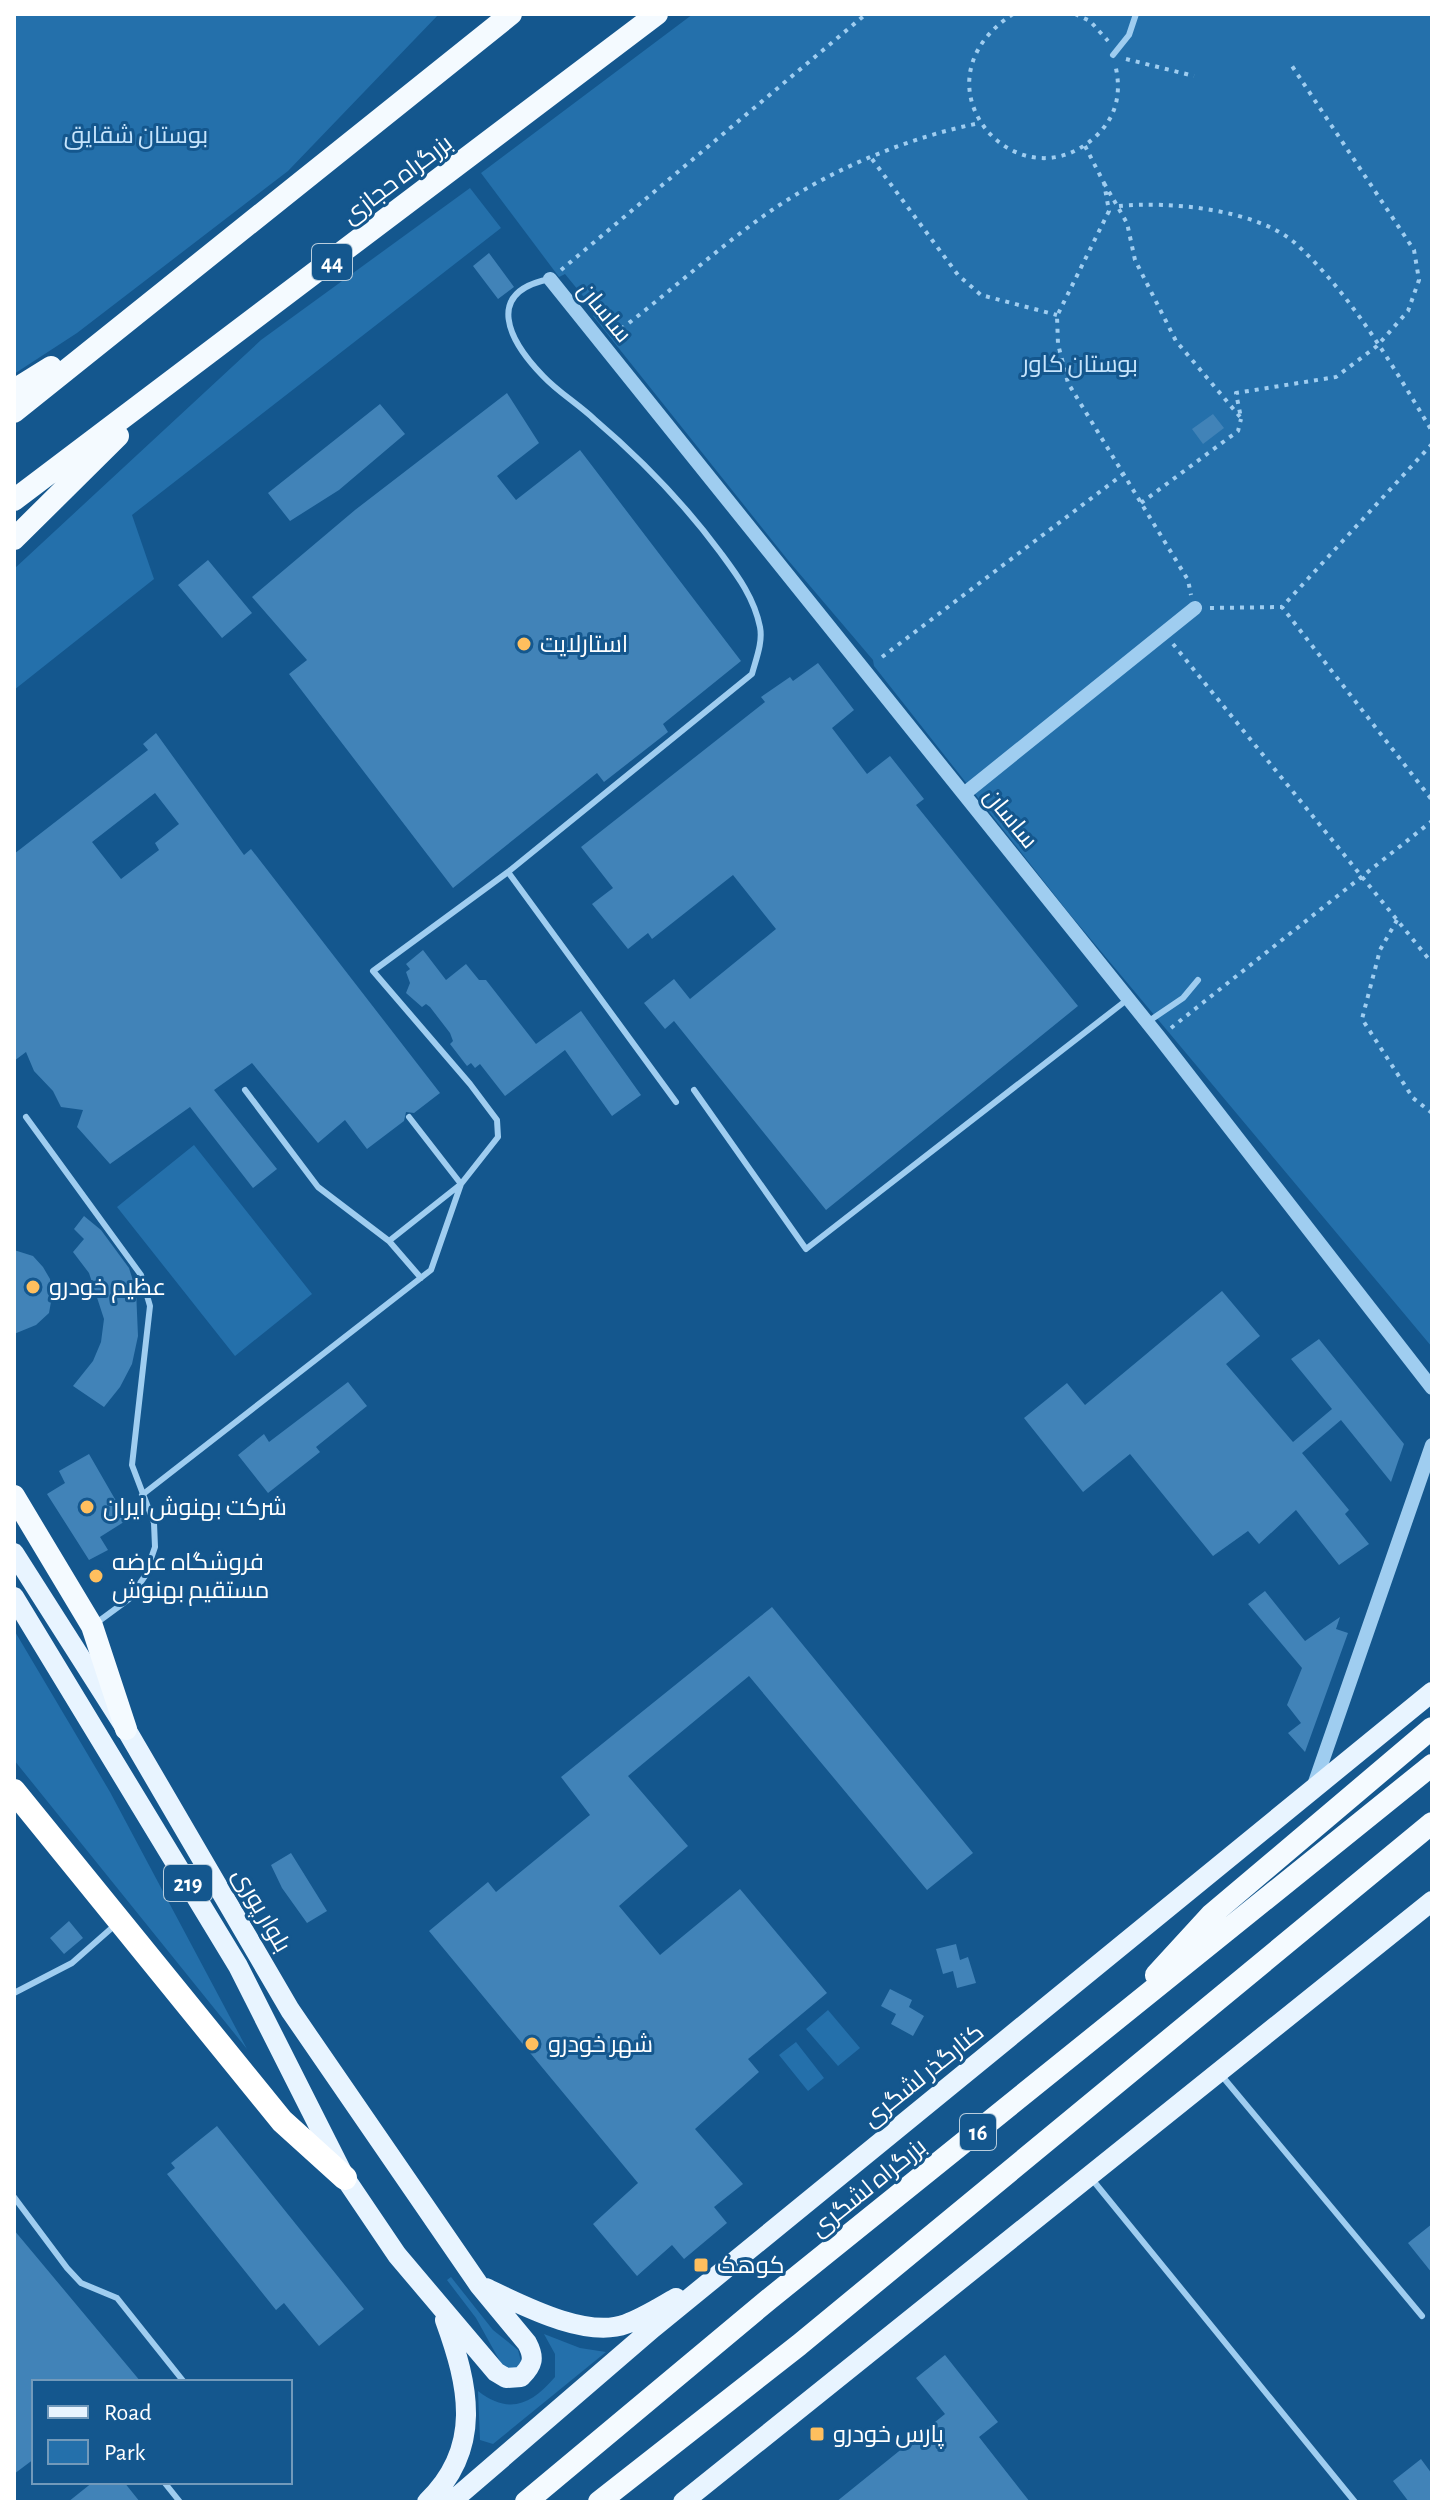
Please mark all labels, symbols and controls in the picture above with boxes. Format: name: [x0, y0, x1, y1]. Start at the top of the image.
park label: بوستان شقایق: [64, 123, 208, 150]
street label: بزرگراه حجازی: [338, 131, 458, 229]
road number: 44: [312, 244, 352, 280]
street label: ساسان: [572, 278, 636, 348]
park label: بوستان کاور: [1020, 353, 1138, 378]
place label: استارلایت: [540, 633, 628, 657]
marker: استارلایت: [515, 635, 533, 653]
street label: ساسان: [978, 784, 1042, 854]
place label: عظیم خودرو: [49, 1276, 166, 1303]
marker: عظیم خودرو: [24, 1278, 42, 1296]
place label: شرکت بهنوش ایران: [103, 1495, 287, 1521]
marker: شرکت بهنوش ایران: [78, 1498, 96, 1516]
place label: فروشگاه عرضه مستقیم بهنوش: [112, 1550, 270, 1606]
marker: فروشگاه عرضه مستقیم بهنوش: [87, 1567, 105, 1585]
street label: بلوار پوری: [225, 1864, 295, 1958]
road number: 219: [164, 1865, 212, 1901]
street label: کنارگذر لشگری: [858, 2019, 989, 2132]
place label: شهر خودرو: [548, 2032, 653, 2058]
marker: شهر خودرو: [523, 2035, 541, 2053]
road number: 16: [960, 2114, 996, 2150]
street label: بزرگراه لشگری: [806, 2133, 931, 2242]
place label: کوهک: [717, 2254, 785, 2278]
marker: کوهک: [692, 2256, 710, 2274]
legend: [32, 2380, 292, 2484]
text: Road: [104, 2401, 152, 2425]
place label: پارس خودرو: [833, 2423, 945, 2450]
marker: پارس خودرو: [808, 2425, 826, 2443]
text: Park: [104, 2441, 145, 2465]

